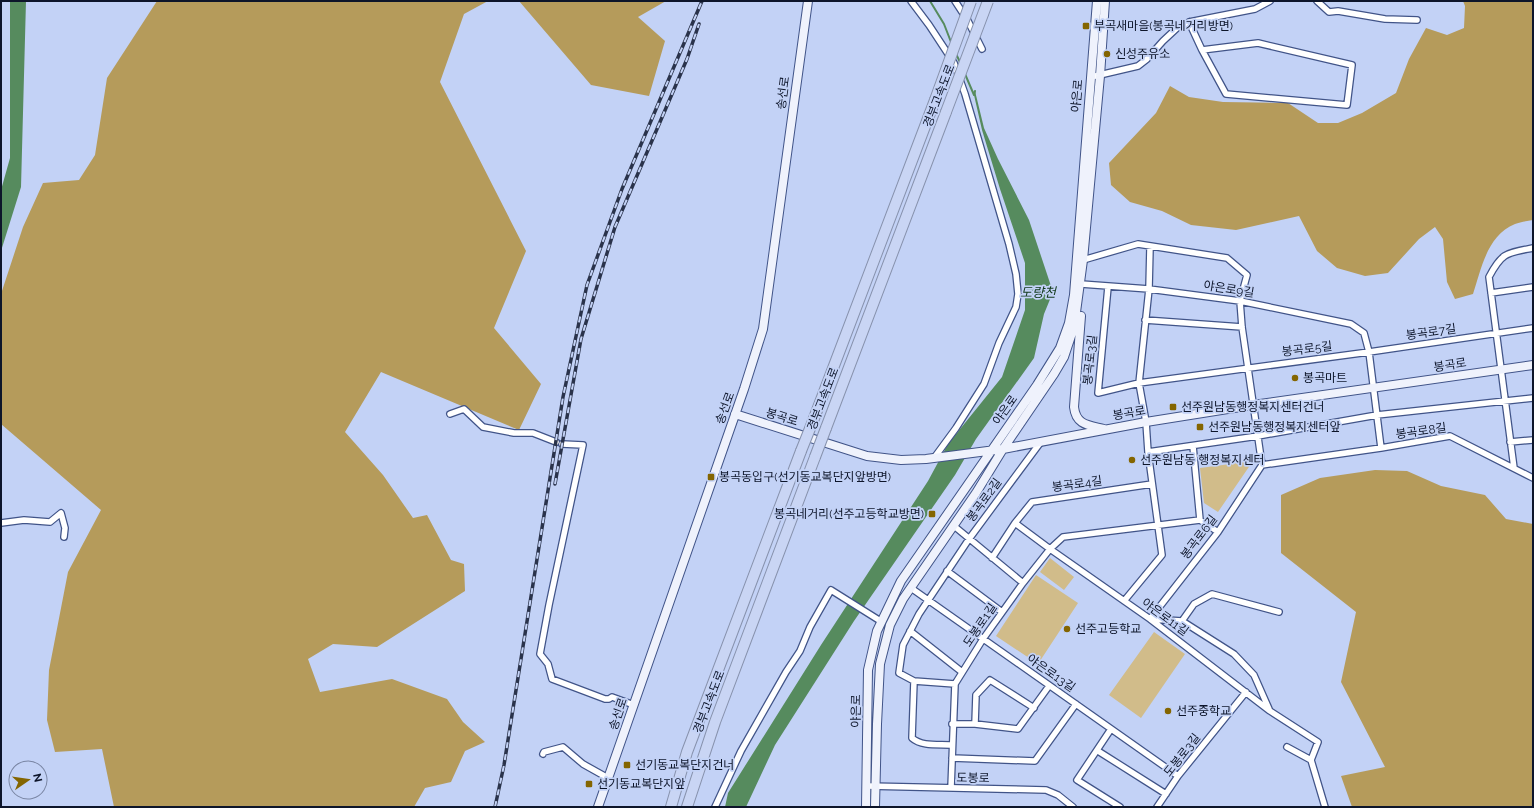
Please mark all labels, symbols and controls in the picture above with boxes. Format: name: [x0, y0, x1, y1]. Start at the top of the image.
place label: 부곡새마을(봉곡네거리방면): [1094, 19, 1233, 33]
marker: 부곡새마을(봉곡네거리방면): [1081, 21, 1091, 31]
place label: 신성주유소: [1115, 47, 1170, 61]
marker: 신성주유소: [1102, 49, 1112, 59]
street label: 경부고속도로: [921, 63, 957, 129]
street label: 송선로: [774, 76, 792, 110]
street label: 야은로: [1069, 79, 1085, 113]
street label: 야은로9길: [1203, 278, 1255, 300]
water label: 도량천: [1020, 285, 1057, 300]
street label: 봉곡로7길: [1405, 322, 1457, 342]
street label: 봉곡로3길: [1080, 334, 1100, 386]
street label: 봉곡로5길: [1281, 339, 1333, 359]
street label: 봉곡로: [1433, 355, 1467, 375]
street label: 경부고속도로: [805, 366, 841, 432]
place label: 봉곡마트: [1303, 371, 1347, 385]
marker: 봉곡마트: [1290, 373, 1300, 383]
street label: 송선로: [713, 390, 737, 426]
street label: 야은로: [990, 392, 1020, 428]
place label: 선주원남동행정복지센터건너: [1181, 400, 1325, 414]
marker: 선주원남동행정복지센터건너: [1168, 402, 1178, 412]
street label: 봉곡로: [1111, 403, 1147, 423]
street label: 봉곡로: [764, 405, 800, 429]
place label: 선주원남동행정복지센터앞: [1208, 420, 1340, 434]
street label: 봉곡로8길: [1395, 420, 1447, 442]
marker: 선주원남동행정복지센터앞: [1195, 422, 1205, 432]
place label: 선주원남동 행정복지센터: [1140, 453, 1265, 467]
marker: 선주원남동 행정복지센터: [1127, 455, 1137, 465]
place label: 봉곡동입구(선기동교복단지앞방면): [719, 470, 891, 484]
marker: 봉곡동입구(선기동교복단지앞방면): [706, 472, 716, 482]
street label: 봉곡로4길: [1051, 474, 1103, 494]
street label: 봉곡로2길: [964, 475, 1004, 525]
place label: 봉곡네거리(선주고등학교방면): [774, 507, 924, 521]
marker: 봉곡네거리(선주고등학교방면): [927, 509, 937, 519]
street label: 봉곡로6길: [1178, 512, 1220, 562]
street label: 야은로11길: [1139, 595, 1191, 639]
street label: 도봉로1길: [960, 601, 1000, 649]
place label: 선주고등학교: [1075, 622, 1141, 636]
marker: 선주고등학교: [1062, 624, 1072, 634]
street label: 야은로13길: [1024, 651, 1078, 695]
street label: 경부고속도로: [691, 669, 727, 735]
street label: 야은로: [849, 694, 863, 728]
street label: 송선로: [606, 696, 630, 732]
place label: 선주중학교: [1176, 704, 1231, 718]
marker: 선주중학교: [1163, 706, 1173, 716]
street label: 도봉로3길: [1161, 731, 1203, 779]
place label: 선기동교복단지건너: [635, 758, 734, 772]
north arrow: [8, 760, 48, 800]
marker: 선기동교복단지건너: [622, 760, 632, 770]
street label: 도봉로: [956, 771, 990, 785]
text: N: [30, 772, 45, 783]
place label: 선기동교복단지앞: [597, 777, 685, 791]
marker: 선기동교복단지앞: [584, 779, 594, 789]

